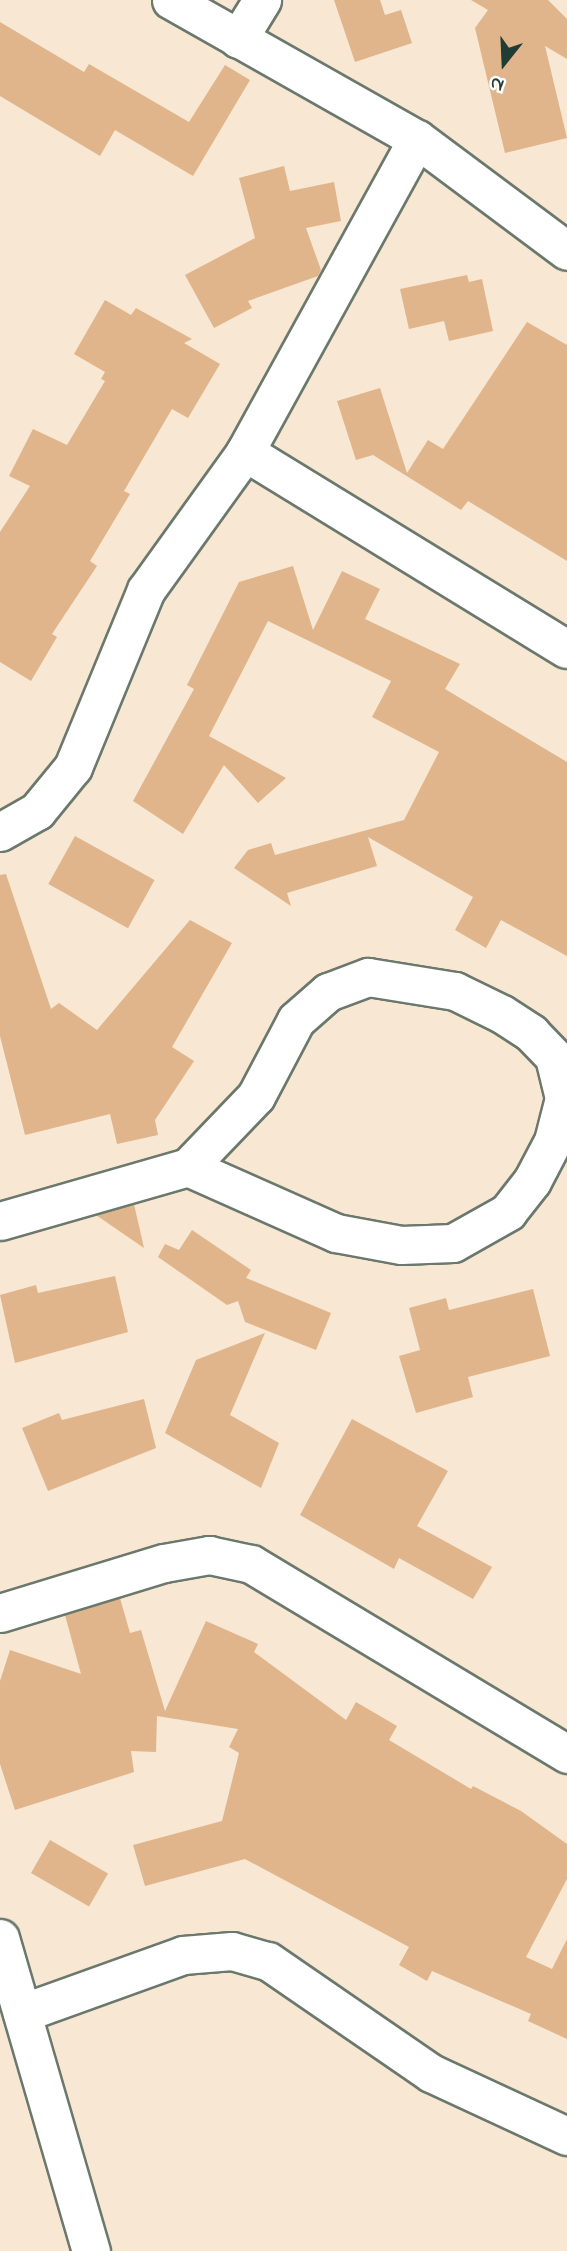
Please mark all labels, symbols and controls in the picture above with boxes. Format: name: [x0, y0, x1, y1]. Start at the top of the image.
north arrow: [469, 28, 539, 98]
text: N: [487, 69, 508, 98]

